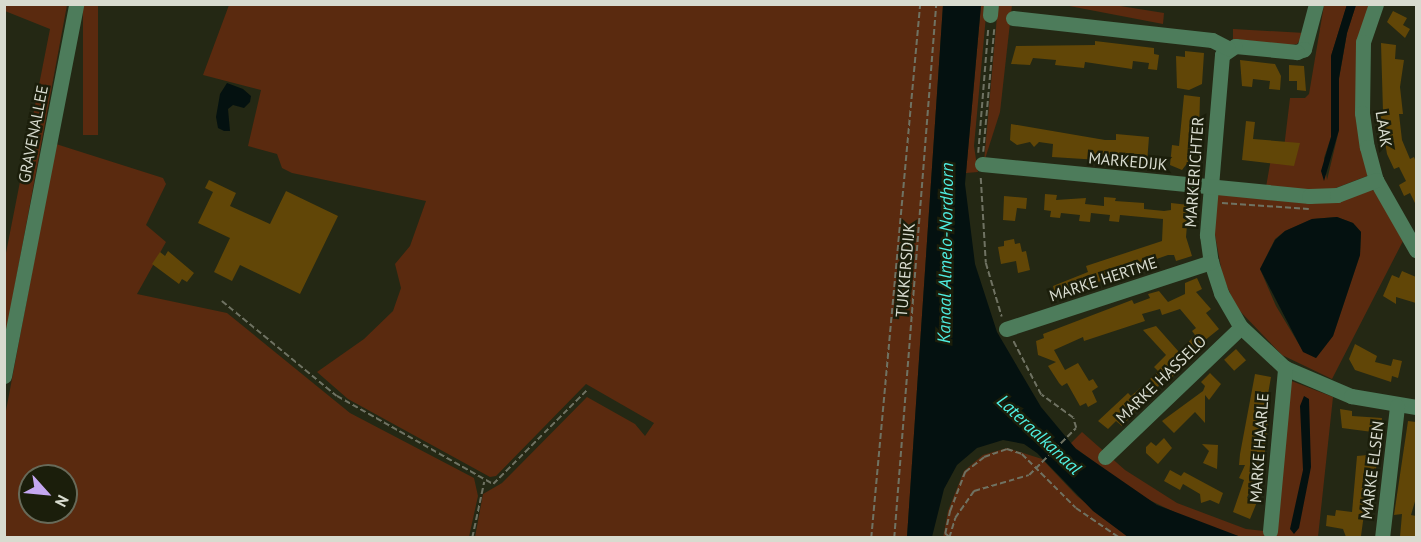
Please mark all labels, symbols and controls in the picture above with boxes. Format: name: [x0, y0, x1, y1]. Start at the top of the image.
street label: GRAVENALLEE: [14, 84, 52, 184]
street label: LAAK: [1372, 109, 1396, 149]
street label: MARKERICHTER: [1181, 116, 1207, 228]
street label: MARKEDIJK: [1088, 148, 1168, 174]
water label: Kanaal Almelo-Nordhorn: [934, 162, 958, 344]
street label: TUKKERSDIJK: [891, 222, 919, 318]
street label: MARKE HERTME: [1047, 253, 1159, 305]
street label: MARKE HASSELO: [1112, 331, 1210, 427]
water label: Lateraalkanaal: [992, 390, 1086, 480]
street label: MARKE HAARLE: [1246, 392, 1272, 504]
street label: MARKE ELSEN: [1356, 420, 1388, 520]
north arrow: [18, 464, 78, 524]
text: N: [51, 492, 74, 510]

